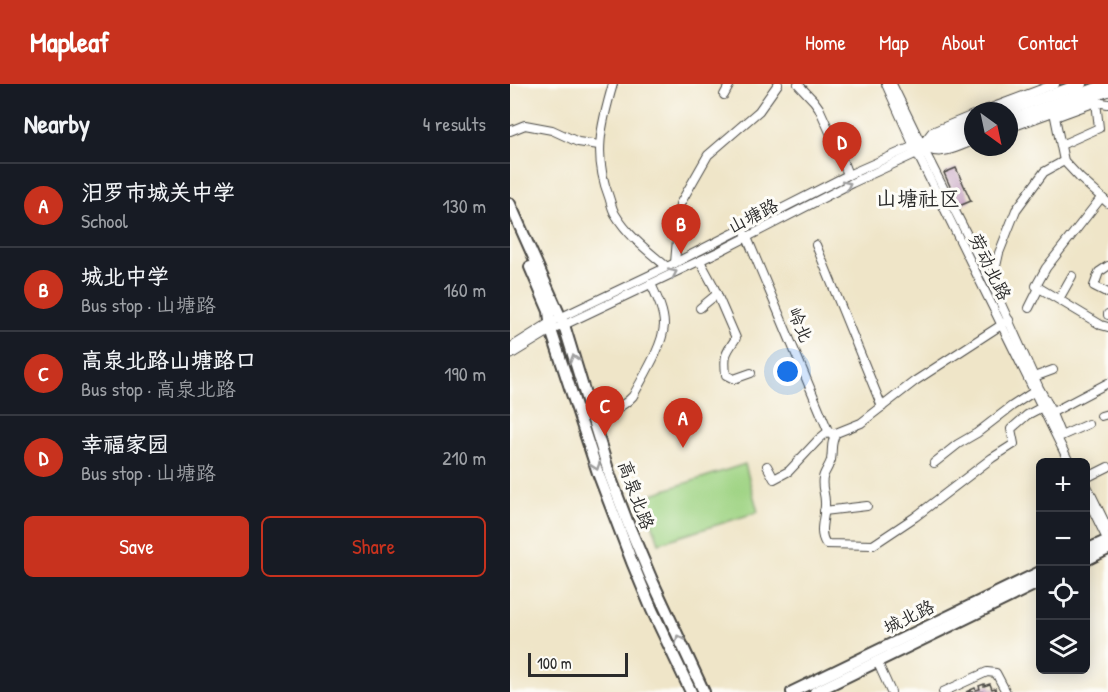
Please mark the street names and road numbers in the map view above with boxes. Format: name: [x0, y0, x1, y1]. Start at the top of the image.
street label: 山塘路: [723, 192, 783, 239]
street label: 劳动北路: [963, 229, 1017, 305]
street label: 岭北: [782, 303, 819, 346]
street label: 高泉北路: [612, 457, 661, 533]
street label: 城北路: [879, 593, 939, 640]

